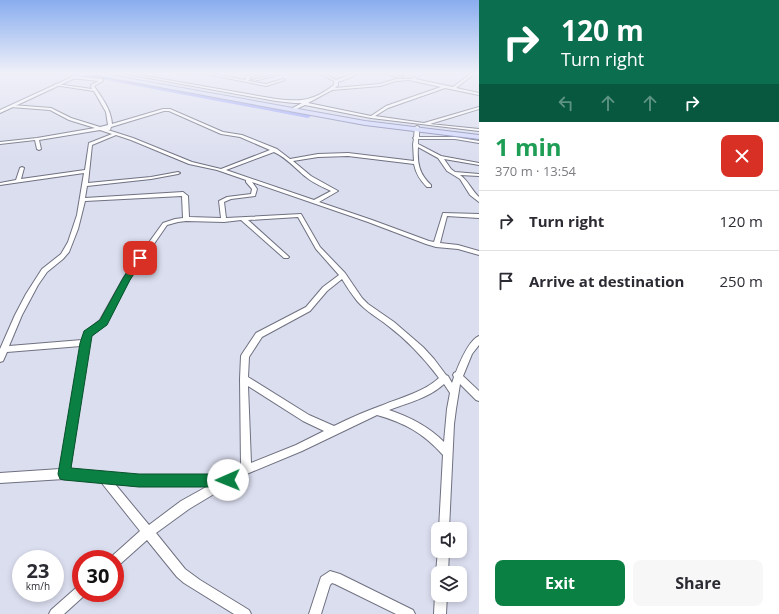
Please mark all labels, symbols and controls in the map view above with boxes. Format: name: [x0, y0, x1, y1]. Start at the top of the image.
text: 120 m: [561, 11, 644, 49]
icon: right: [495, 16, 547, 68]
text: Turn right: [561, 47, 644, 71]
icon: left: [555, 92, 577, 114]
icon: ahead: [597, 92, 619, 114]
icon: ahead: [639, 92, 661, 114]
icon: right: [681, 92, 703, 114]
text: 1 min: [495, 130, 562, 163]
button: close: [721, 135, 763, 177]
text: 370 m · 13:54: [495, 162, 576, 180]
icon: right: [495, 210, 517, 232]
text: Turn right: [529, 211, 604, 231]
text: 120 m: [719, 211, 763, 231]
pin: [123, 241, 157, 275]
icon: arrive: [129, 247, 151, 269]
icon: arrive: [495, 270, 517, 292]
text: Arrive at destination: [529, 271, 684, 291]
text: 250 m: [719, 271, 763, 291]
position arrow: [207, 459, 249, 501]
map controls: [431, 522, 467, 602]
button: sound: [431, 522, 467, 558]
speed limit sign: 30: [72, 550, 124, 602]
text: 23: [27, 557, 49, 584]
button: Exit: [495, 560, 625, 606]
button: Share: [633, 560, 763, 606]
button: layers: [431, 566, 467, 602]
text: km/h: [26, 579, 50, 593]

